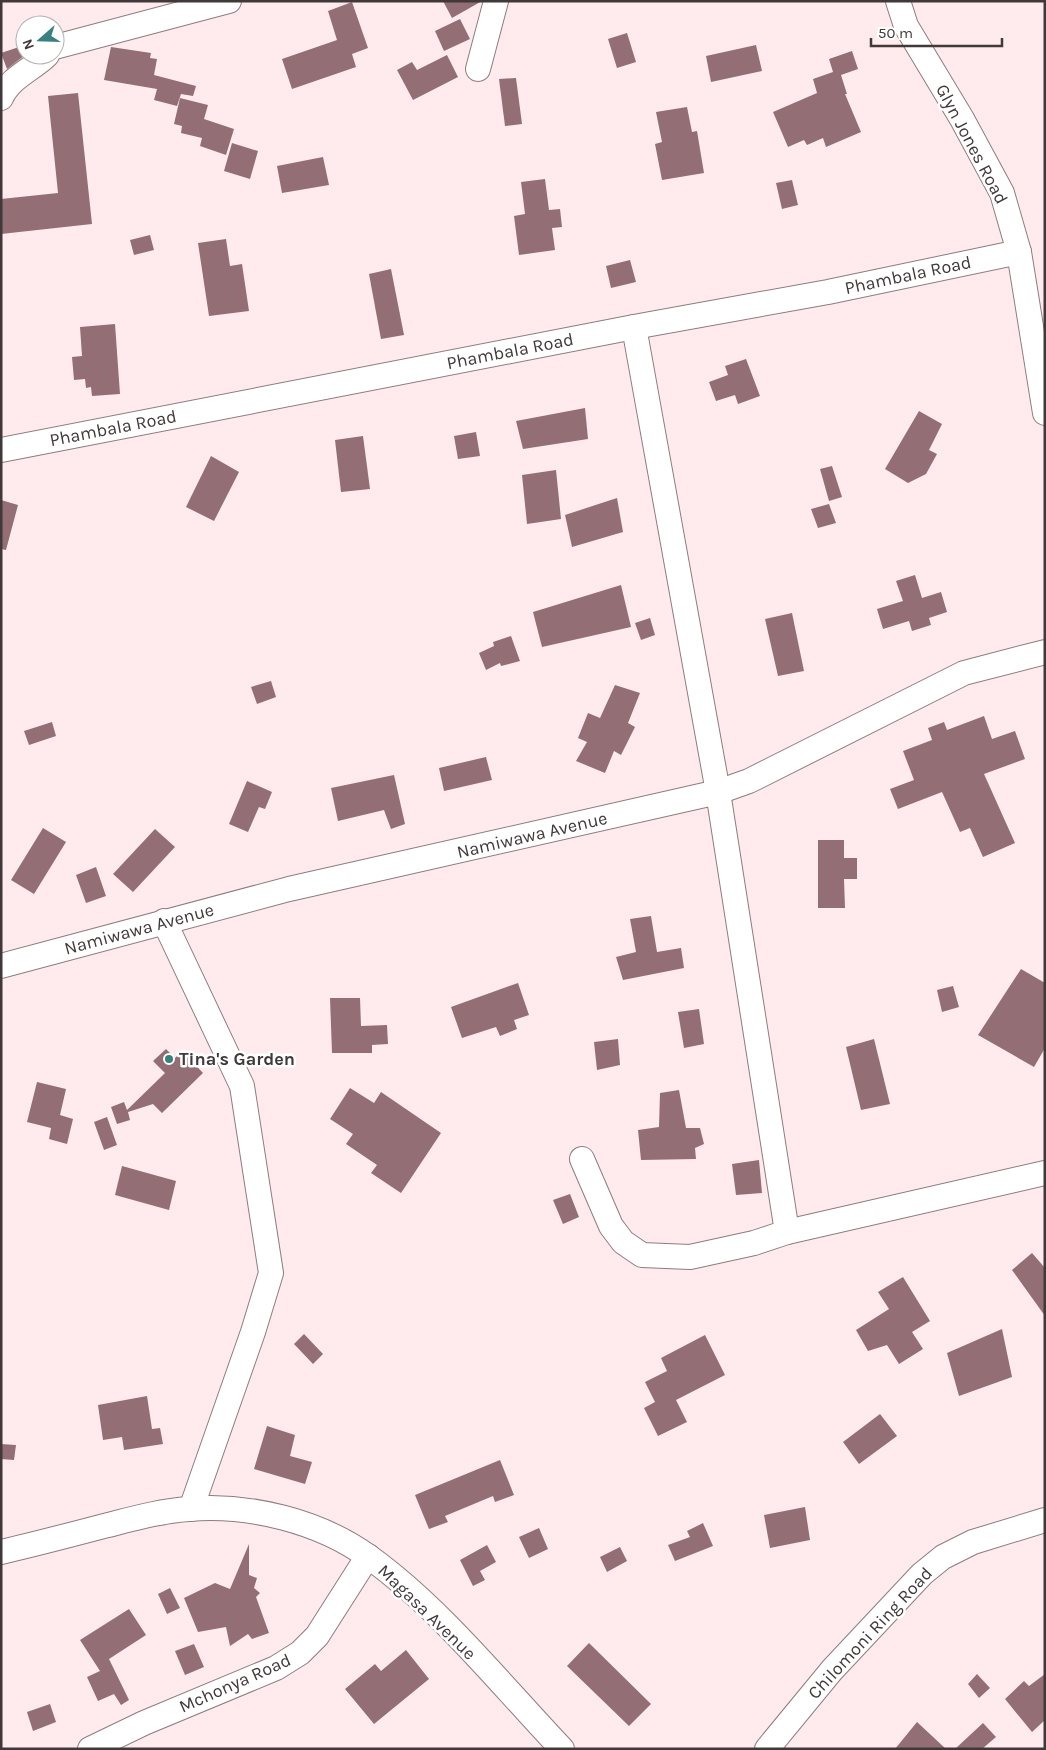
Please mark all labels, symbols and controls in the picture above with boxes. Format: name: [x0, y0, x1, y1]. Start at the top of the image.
north arrow: [15, 15, 65, 65]
scale bar: [871, 15, 1002, 47]
text: 50 m: [878, 24, 913, 42]
text: N: [19, 37, 38, 52]
street label: Glyn Jones Road: [931, 80, 1013, 208]
street label: Phambala Road: [843, 251, 973, 299]
street label: Phambala Road: [445, 328, 575, 374]
street label: Phambala Road: [48, 405, 178, 451]
street label: Namiwawa Avenue: [455, 807, 609, 863]
street label: Namiwawa Avenue: [62, 898, 216, 960]
place label: Tina's Garden: [179, 1048, 295, 1070]
marker: Tina's Garden: [163, 1053, 175, 1065]
street label: Magasa Avenue: [373, 1560, 481, 1664]
street label: Chilomoni Ring Road: [803, 1562, 937, 1704]
street label: Mchonya Road: [176, 1649, 294, 1717]

